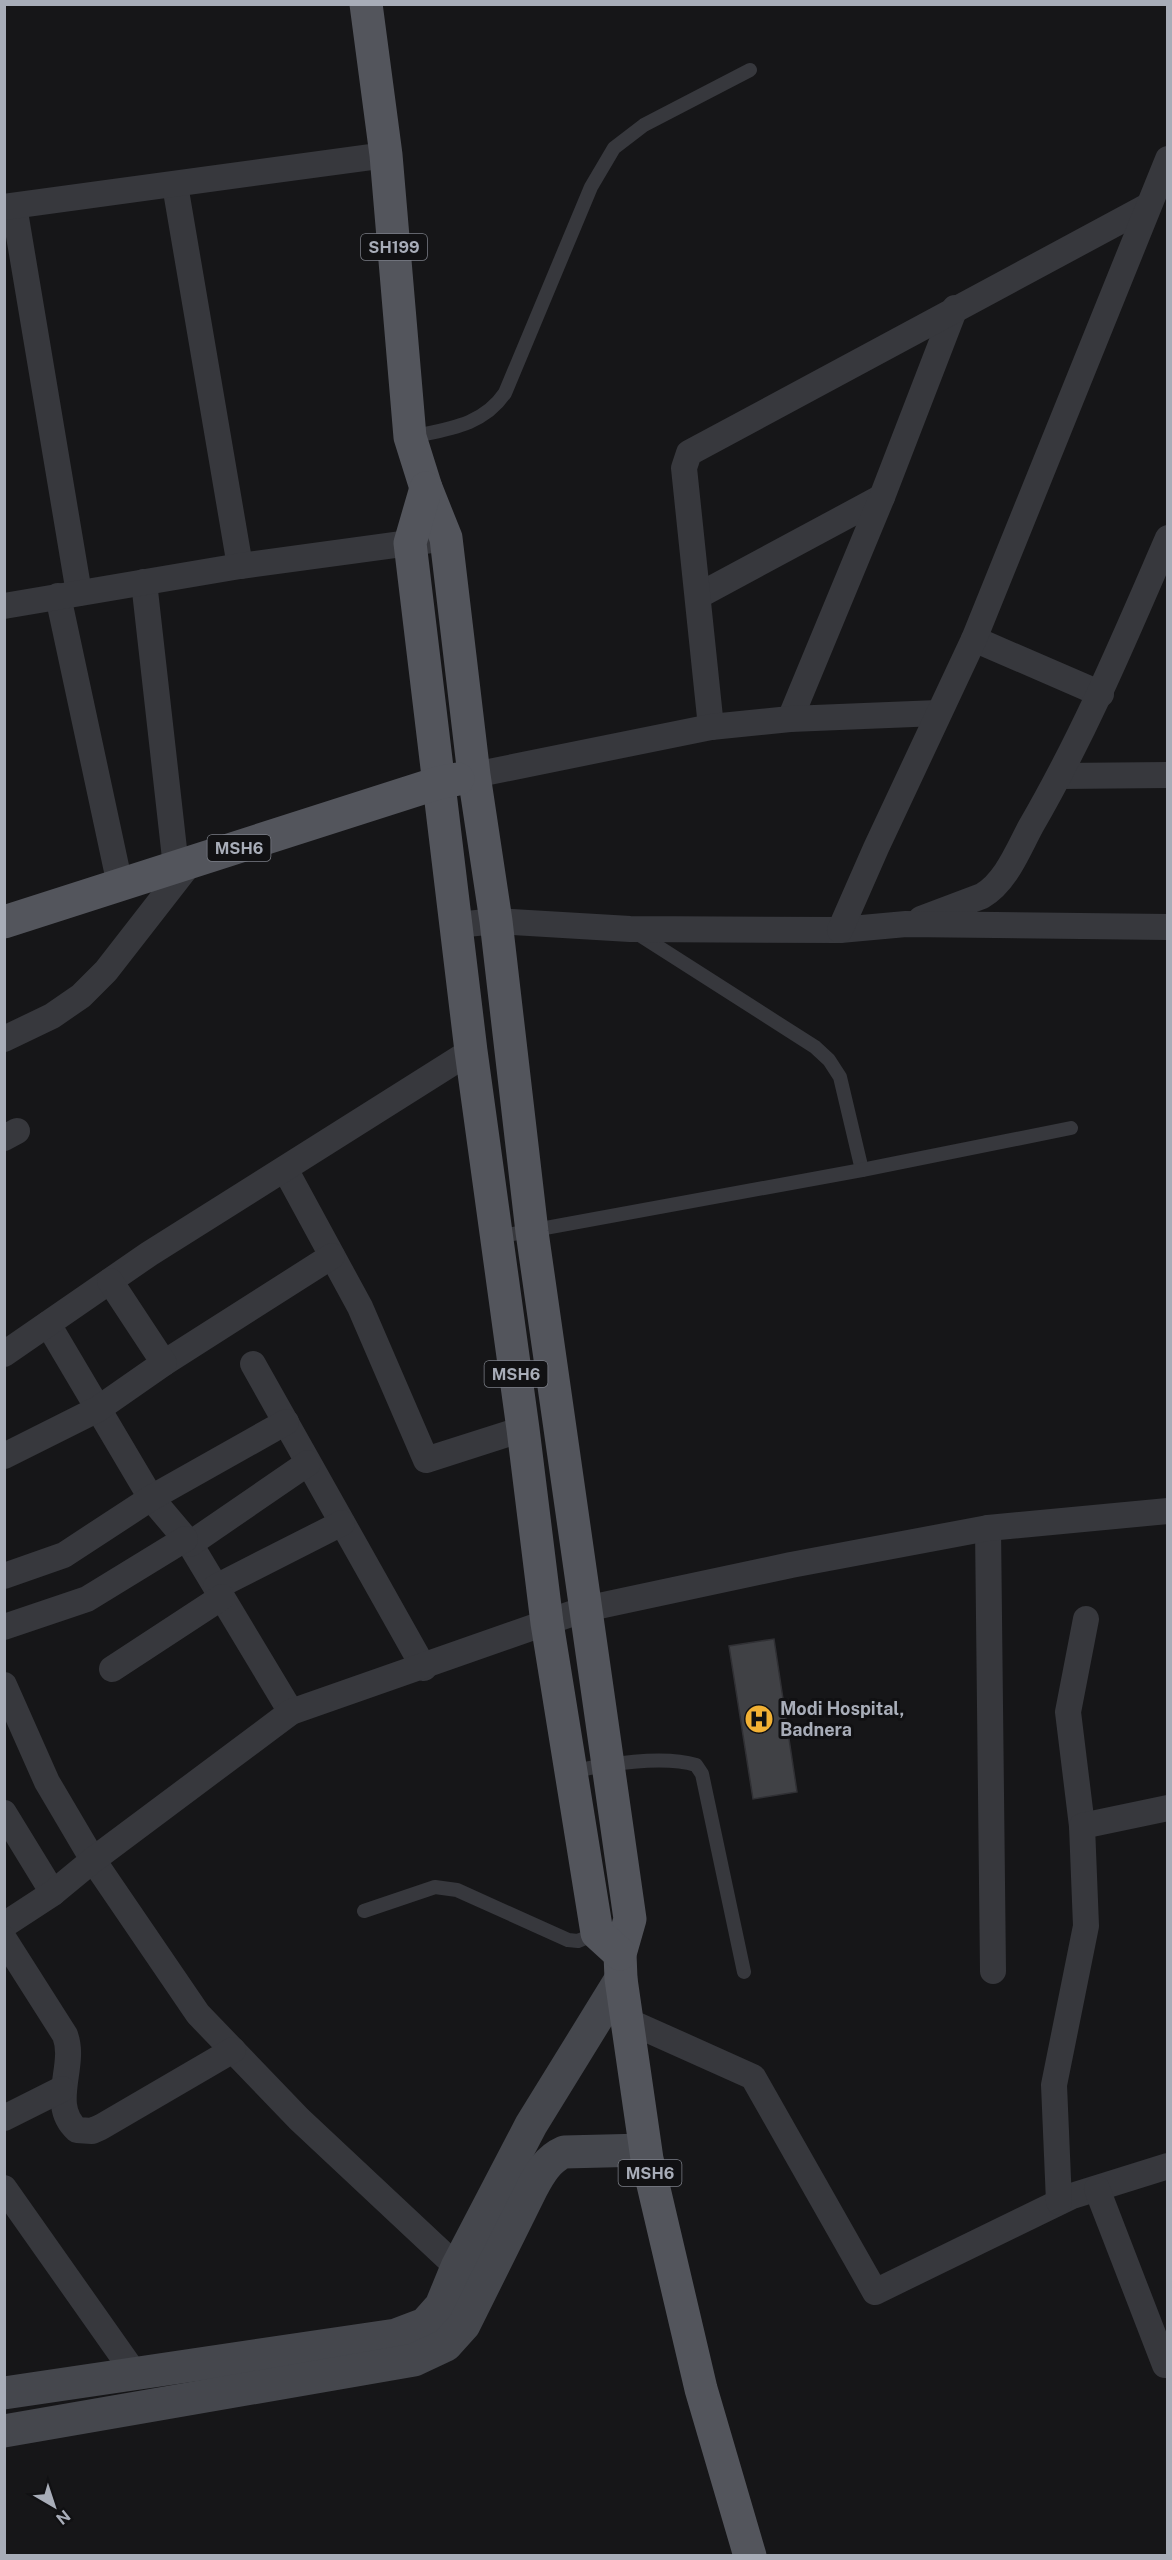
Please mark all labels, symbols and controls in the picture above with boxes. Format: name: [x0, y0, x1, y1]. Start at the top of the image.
road number: SH199: [361, 234, 427, 260]
road number: MSH6: [208, 835, 270, 861]
road number: MSH6: [484, 1361, 548, 1387]
place label: Modi Hospital, Badnera: [780, 1698, 904, 1740]
hospital icon: Modi Hospital, Badnera: [743, 1703, 775, 1735]
road number: MSH6: [618, 2160, 682, 2186]
north arrow: [24, 2476, 84, 2536]
text: N: [52, 2506, 74, 2529]

